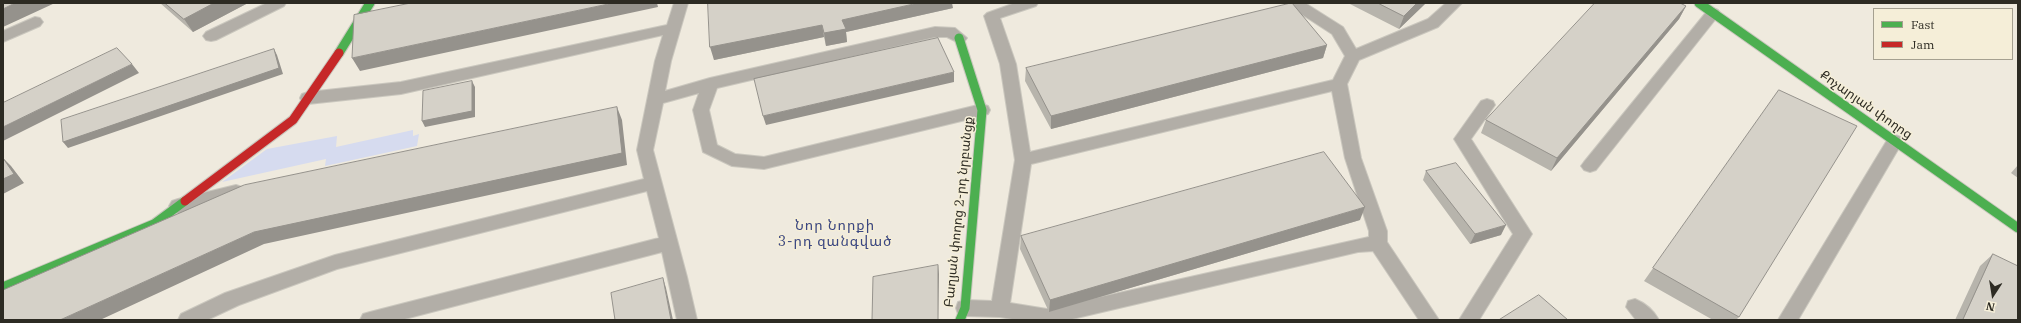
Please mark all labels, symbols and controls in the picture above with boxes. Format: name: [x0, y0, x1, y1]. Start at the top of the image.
legend: [1873, 8, 2013, 60]
text: Fast: [1911, 17, 1935, 32]
text: Jam: [1911, 37, 1934, 52]
street label: Քոչարյան փողոց: [1817, 67, 1915, 143]
street label: Բաղյան փողոց 2-րդ նրբանցք: [941, 116, 977, 308]
district label: Նոր Նորքի 3-րդ զանգված: [778, 218, 892, 250]
north arrow: [1973, 275, 2013, 315]
text: N: [1985, 299, 1996, 314]

